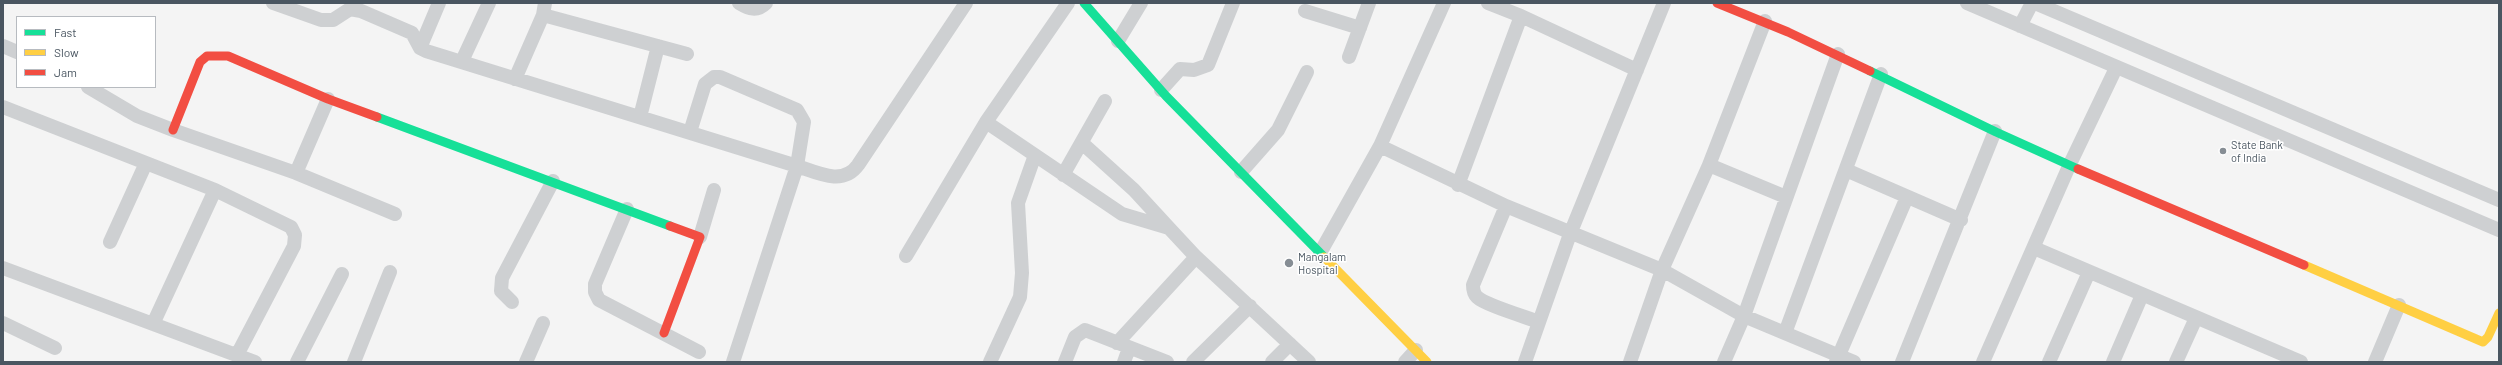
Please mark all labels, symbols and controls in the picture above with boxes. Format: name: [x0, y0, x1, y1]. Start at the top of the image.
legend: [16, 16, 156, 88]
text: Fast: [54, 25, 77, 39]
text: Slow: [54, 45, 79, 59]
text: Jam: [54, 65, 77, 79]
place label: State Bank of India: [2231, 138, 2283, 164]
marker: State Bank of India: [2218, 146, 2228, 156]
place label: Mangalam Hospital: [1298, 250, 1346, 276]
marker: Mangalam Hospital: [1283, 257, 1295, 269]

